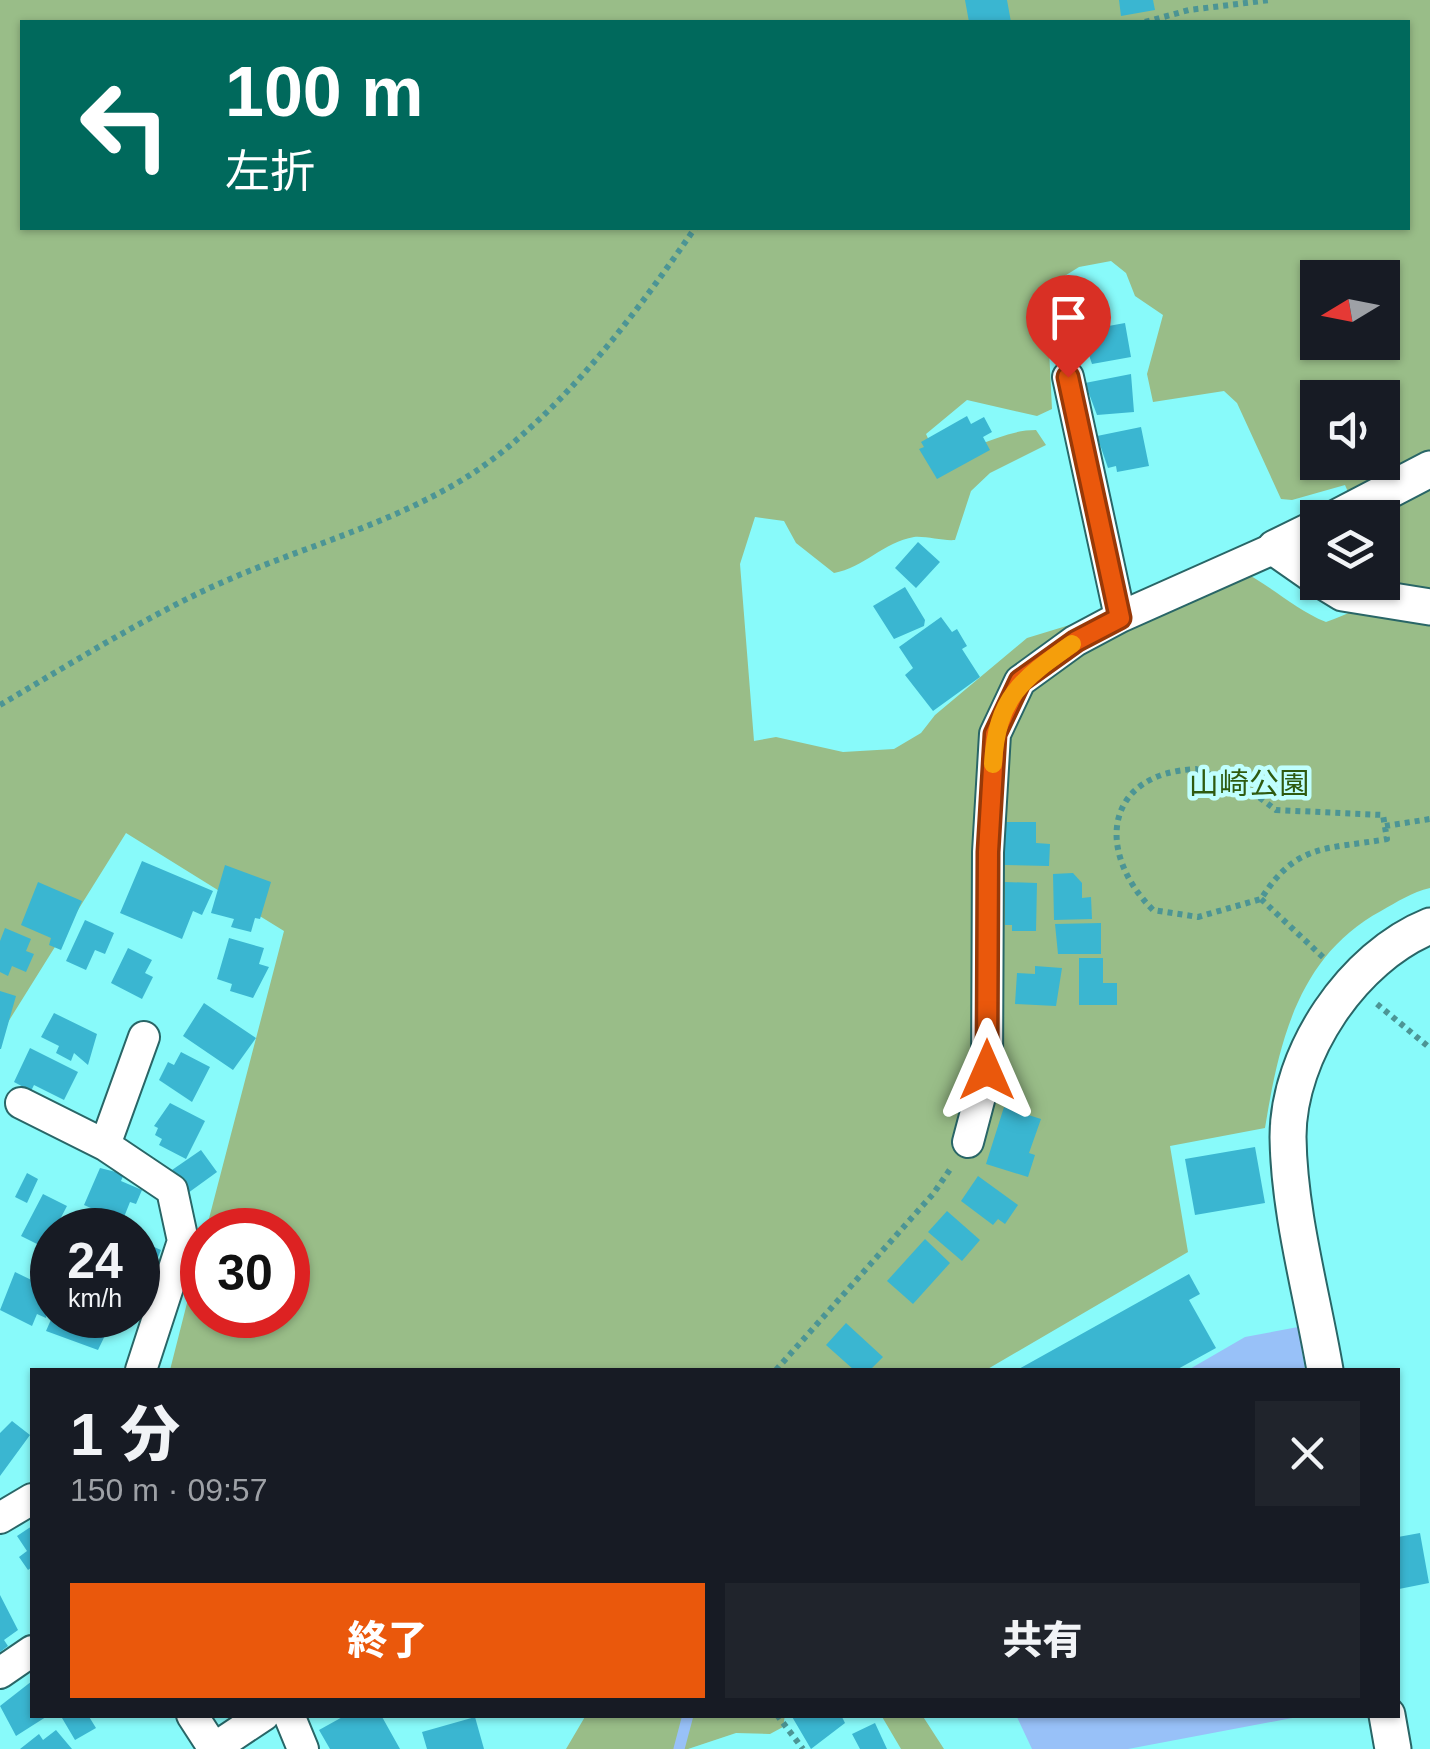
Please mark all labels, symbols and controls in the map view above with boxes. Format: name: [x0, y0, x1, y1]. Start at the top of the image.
text: 100 m: [225, 53, 423, 131]
icon: left: [60, 60, 190, 190]
text: 左折: [225, 146, 315, 197]
north arrow: [1300, 260, 1400, 360]
map controls: [1300, 260, 1400, 600]
pin: [1026, 275, 1111, 378]
icon: arrive: [1041, 290, 1096, 345]
button: sound: [1300, 380, 1400, 480]
button: layers: [1300, 500, 1400, 600]
park label: 山崎公園: [1189, 767, 1309, 800]
position arrow: [935, 1018, 1039, 1122]
speed limit sign: 30: [180, 1208, 310, 1338]
text: 24: [67, 1233, 123, 1289]
text: km/h: [68, 1284, 122, 1312]
text: 1 分: [70, 1401, 180, 1468]
button: close: [1255, 1401, 1360, 1506]
text: 150 m · 09:57: [70, 1472, 267, 1508]
button: 終了: [70, 1583, 705, 1698]
button: 共有: [725, 1583, 1360, 1698]

